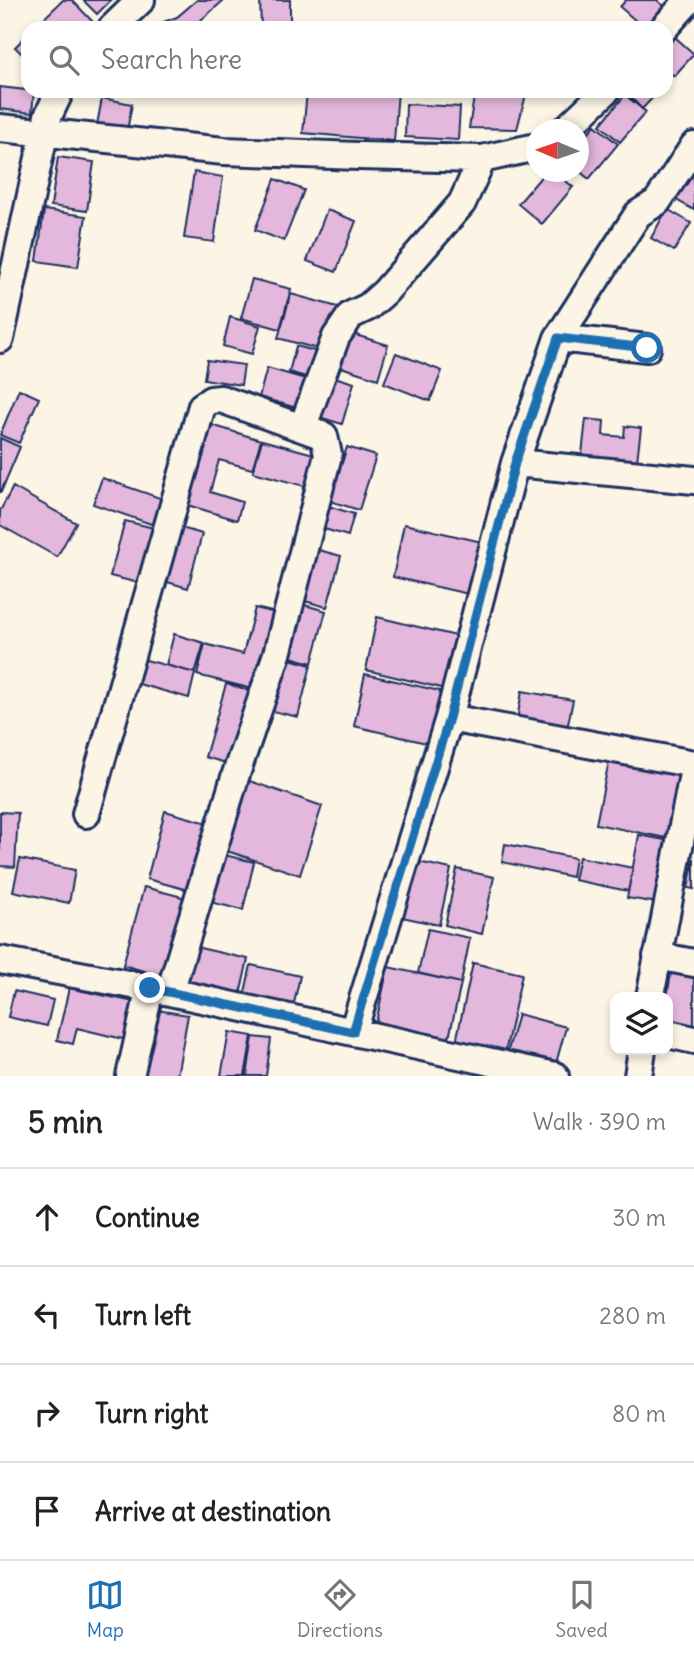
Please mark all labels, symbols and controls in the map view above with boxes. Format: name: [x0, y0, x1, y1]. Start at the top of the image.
search box: [21, 21, 673, 98]
icon: search: [45, 41, 83, 79]
text: Search here: [101, 43, 242, 76]
north arrow: [526, 119, 589, 182]
route start: [631, 332, 662, 363]
route end: [134, 972, 165, 1003]
map controls: [610, 992, 673, 1055]
button: layers: [610, 992, 673, 1055]
text: 5 min: [28, 1103, 103, 1141]
text: Walk · 390 m: [533, 1107, 666, 1136]
icon: ahead: [28, 1198, 66, 1236]
text: Continue: [95, 1201, 200, 1234]
text: 30 m: [612, 1203, 666, 1232]
icon: left: [28, 1296, 66, 1334]
text: Turn left: [95, 1299, 191, 1332]
text: 280 m: [599, 1301, 666, 1330]
icon: right: [28, 1394, 66, 1432]
text: Turn right: [95, 1397, 208, 1430]
text: 80 m: [612, 1399, 666, 1428]
icon: arrive: [28, 1492, 66, 1530]
text: Arrive at destination: [95, 1495, 331, 1528]
tab: Map: [86, 1576, 124, 1642]
tab: Directions: [297, 1576, 383, 1642]
tab: Saved: [556, 1576, 608, 1642]

